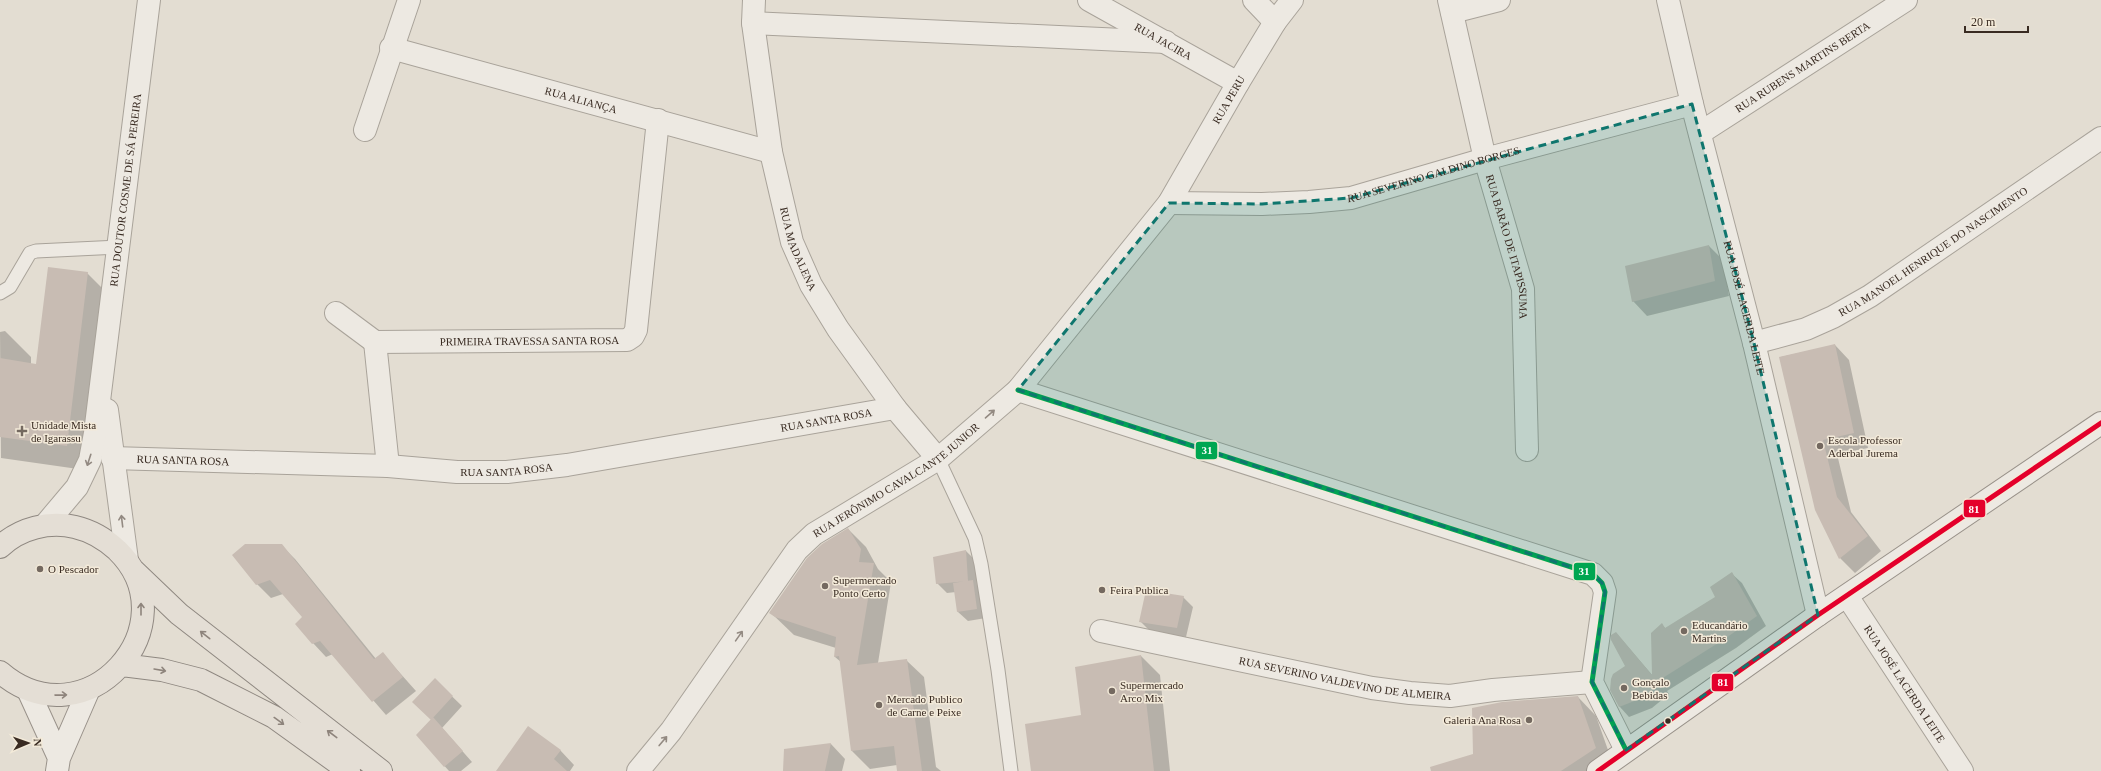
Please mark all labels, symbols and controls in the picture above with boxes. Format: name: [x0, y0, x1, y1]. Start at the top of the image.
scale bar: [1965, 8, 2028, 34]
text: 20 m: [1971, 15, 1996, 29]
street label: RUA RUBENS MARTINS BERTA: [1733, 19, 1872, 115]
street label: RUA JACIRA: [1132, 21, 1194, 62]
street label: RUA PERU: [1210, 73, 1247, 126]
street label: RUA ALIANÇA: [544, 84, 619, 116]
street label: RUA DOUTOR COSME DE SÁ PEREIRA: [107, 93, 143, 287]
street label: RUA SEVERINO GALDINO BORGES: [1347, 144, 1521, 204]
street label: RUA BARÃO DE ITAPISSUMA: [1484, 173, 1530, 319]
street label: RUA MANOEL HENRIQUE DO NASCIMENTO: [1836, 184, 2030, 319]
street label: RUA MADALENA: [778, 206, 819, 293]
street label: RUA JOSÉ LACERDA LEITE: [1722, 239, 1767, 376]
street label: PRIMEIRA TRAVESSA SANTA ROSA: [440, 334, 619, 347]
street label: RUA SANTA ROSA: [780, 406, 873, 434]
one-way arrow: [984, 410, 995, 419]
place label: Unidade Mista de Igarassu: [31, 419, 96, 444]
street label: RUA JERÔNIMO CAVALCANTE JUNIOR: [810, 420, 982, 539]
marker: Unidade Mista de Igarassu: [16, 425, 28, 437]
place label: Escola Professor Aderbal Jurema: [1828, 434, 1902, 459]
line badge: 31: [1195, 441, 1218, 460]
marker: Escola Professor Aderbal Jurema: [1815, 441, 1825, 451]
text: 31: [1202, 444, 1213, 456]
street label: RUA SANTA ROSA: [136, 453, 230, 467]
one-way arrow: [85, 454, 92, 467]
street label: RUA SANTA ROSA: [460, 461, 553, 478]
line badge: 81: [1963, 499, 1986, 518]
text: 81: [1969, 503, 1980, 515]
one-way arrow: [118, 515, 125, 528]
line badge: 31: [1573, 562, 1596, 581]
place label: O Pescador: [48, 563, 99, 575]
marker: O Pescador: [35, 564, 45, 574]
text: 31: [1579, 565, 1590, 577]
place label: Supermercado Ponto Certo: [833, 574, 897, 599]
marker: Supermercado Ponto Certo: [820, 581, 830, 591]
place label: Feira Publica: [1110, 584, 1168, 596]
marker: Feira Publica: [1097, 585, 1107, 595]
one-way arrow: [137, 603, 145, 616]
place label: Educandário Martins: [1692, 619, 1748, 644]
street label: RUA JOSÉ LACERDA LEITE: [1862, 623, 1948, 745]
marker: Educandário Martins: [1679, 626, 1689, 636]
one-way arrow: [200, 630, 211, 639]
one-way arrow: [735, 630, 743, 641]
street label: RUA SEVERINO VALDEVINO DE ALMEIRA: [1238, 654, 1452, 702]
one-way arrow: [154, 666, 167, 674]
line badge: 81: [1711, 673, 1734, 692]
place label: Gonçalo Bebidas: [1632, 676, 1670, 701]
text: 81: [1718, 676, 1729, 688]
place label: Supermercado Arco Mix: [1120, 679, 1184, 704]
marker: Gonçalo Bebidas: [1619, 683, 1629, 693]
marker: Supermercado Arco Mix: [1107, 686, 1117, 696]
one-way arrow: [54, 691, 67, 698]
place label: Mercado Publico de Carne e Peixe: [887, 693, 963, 718]
marker: Mercado Publico de Carne e Peixe: [874, 700, 884, 710]
place label: Galeria Ana Rosa: [1443, 714, 1521, 726]
marker: Galeria Ana Rosa: [1524, 715, 1534, 725]
unlabelled marker: [1663, 716, 1673, 726]
one-way arrow: [273, 717, 284, 725]
north arrow: [8, 723, 48, 763]
one-way arrow: [327, 730, 338, 738]
one-way arrow: [658, 736, 667, 746]
text: N: [32, 738, 44, 747]

